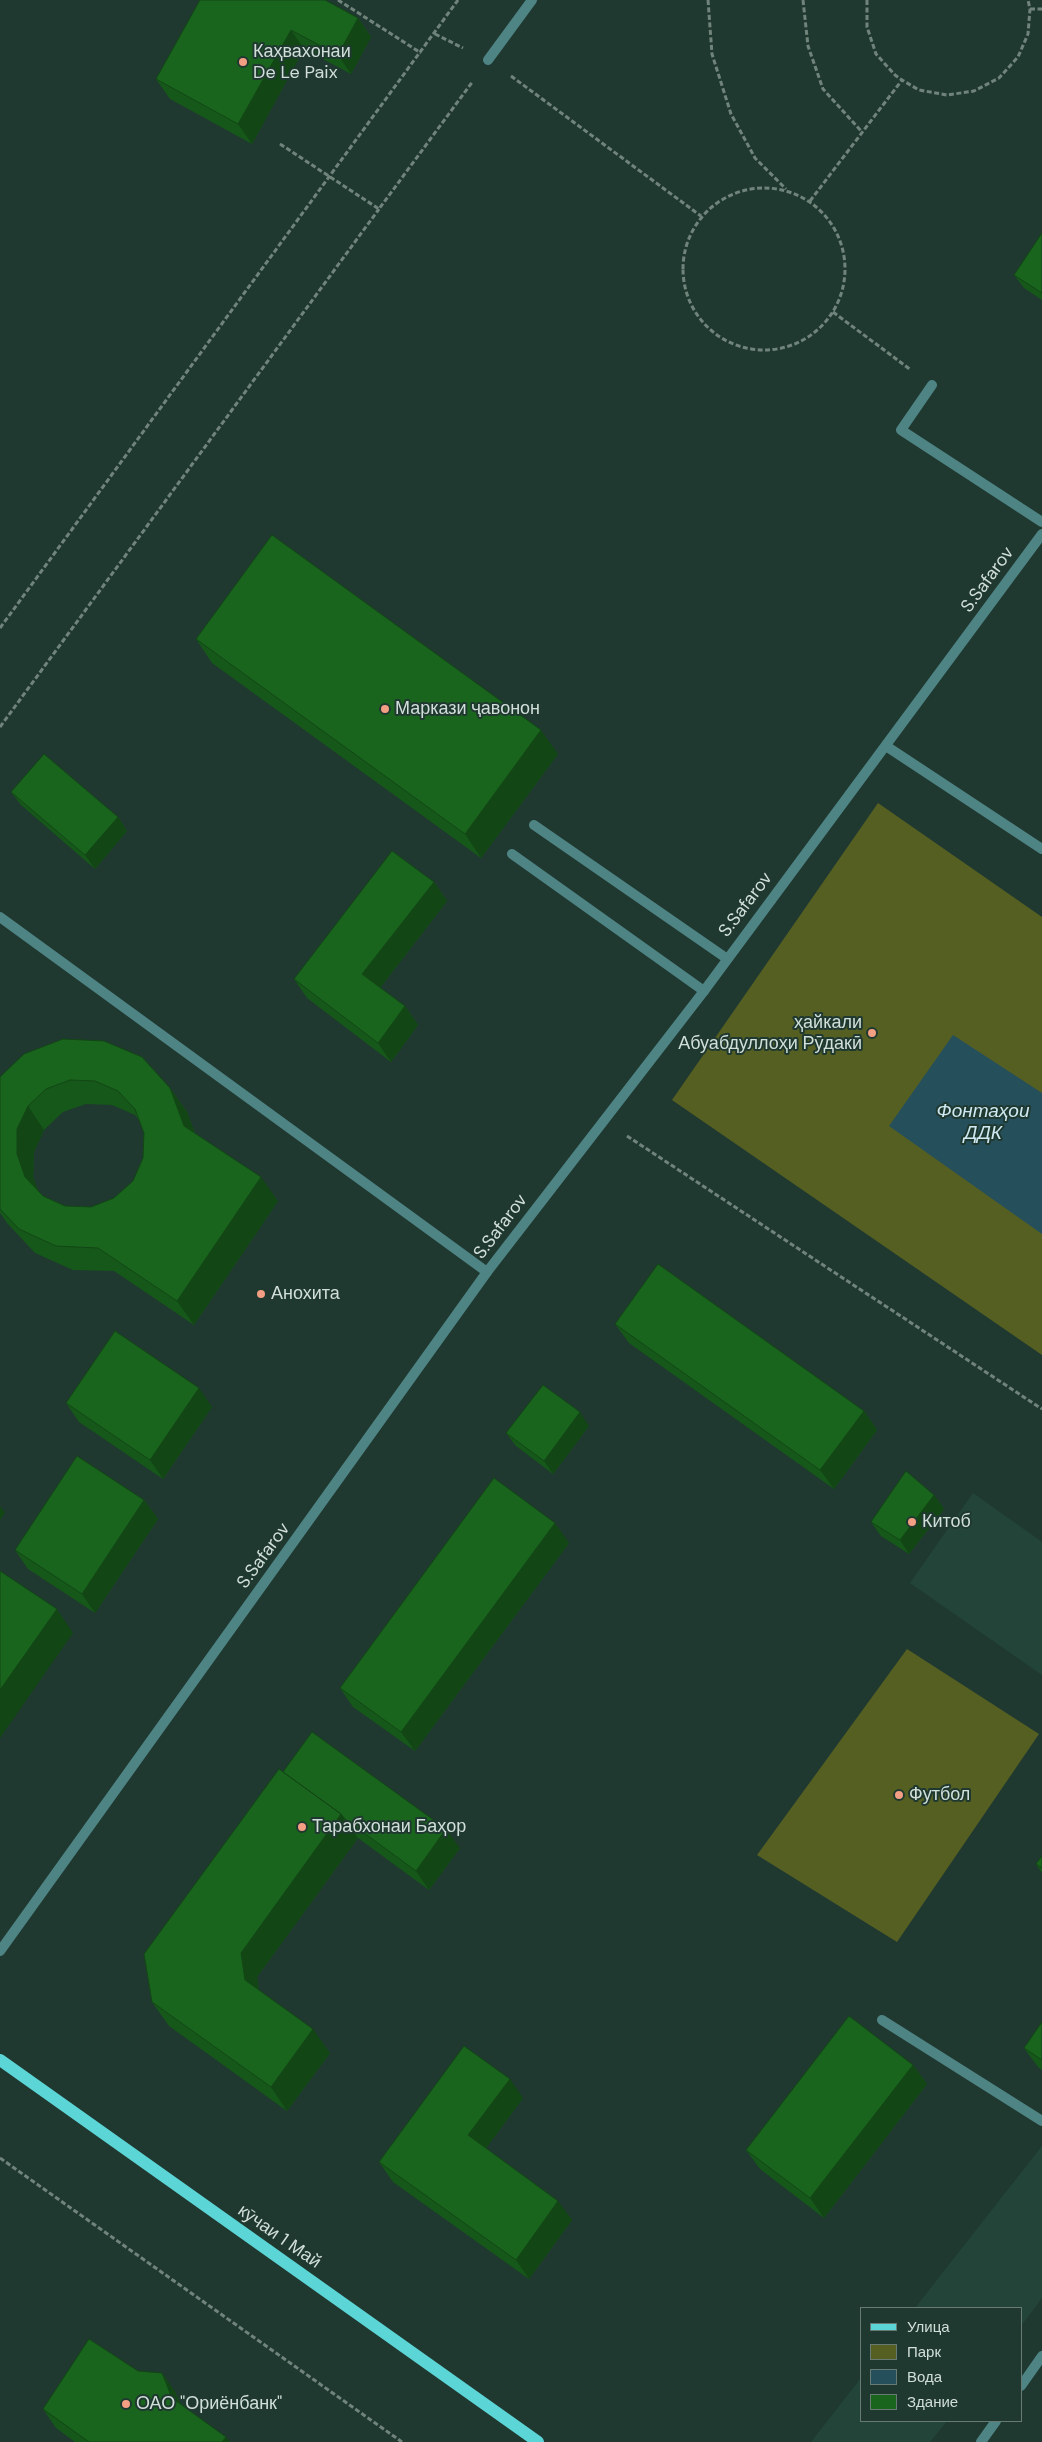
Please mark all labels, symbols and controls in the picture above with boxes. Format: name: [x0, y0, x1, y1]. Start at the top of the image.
place label: Каҳвахонаи De Le Paix: [253, 41, 351, 84]
marker: Каҳвахонаи De Le Paix: [237, 56, 249, 68]
street label: S.Safarov: [957, 543, 1019, 617]
place label: Маркази ҷавонон: [395, 698, 540, 720]
marker: Маркази ҷавонон: [379, 703, 391, 715]
street label: S.Safarov: [715, 868, 777, 942]
place label: ҳайкали Абуабдуллоҳи Рӯдакӣ: [678, 1012, 862, 1054]
marker: ҳайкали Абуабдуллоҳи Рӯдакӣ: [866, 1027, 878, 1039]
water label: Фонтаҳои ДДК: [937, 1101, 1029, 1145]
street label: S.Safarov: [470, 1190, 532, 1264]
place label: Анохита: [271, 1283, 340, 1305]
marker: Анохита: [255, 1288, 267, 1300]
place label: Китоб: [922, 1511, 971, 1533]
marker: Китоб: [906, 1516, 918, 1528]
street label: S.Safarov: [233, 1519, 295, 1593]
place label: Футбол: [909, 1784, 970, 1806]
marker: Футбол: [893, 1789, 905, 1801]
place label: Тарабхонаи Баҳор: [312, 1816, 466, 1838]
marker: Тарабхонаи Баҳор: [296, 1821, 308, 1833]
street label: кӯчаи 1 Май: [233, 2200, 325, 2274]
legend: [860, 2307, 1022, 2422]
text: Улица: [907, 2317, 950, 2337]
text: Парк: [907, 2342, 941, 2362]
text: Вода: [907, 2367, 942, 2387]
text: Здание: [907, 2392, 958, 2412]
place label: ОАО "Ориёнбанк": [136, 2393, 282, 2415]
marker: ОАО "Ориёнбанк": [120, 2398, 132, 2410]

